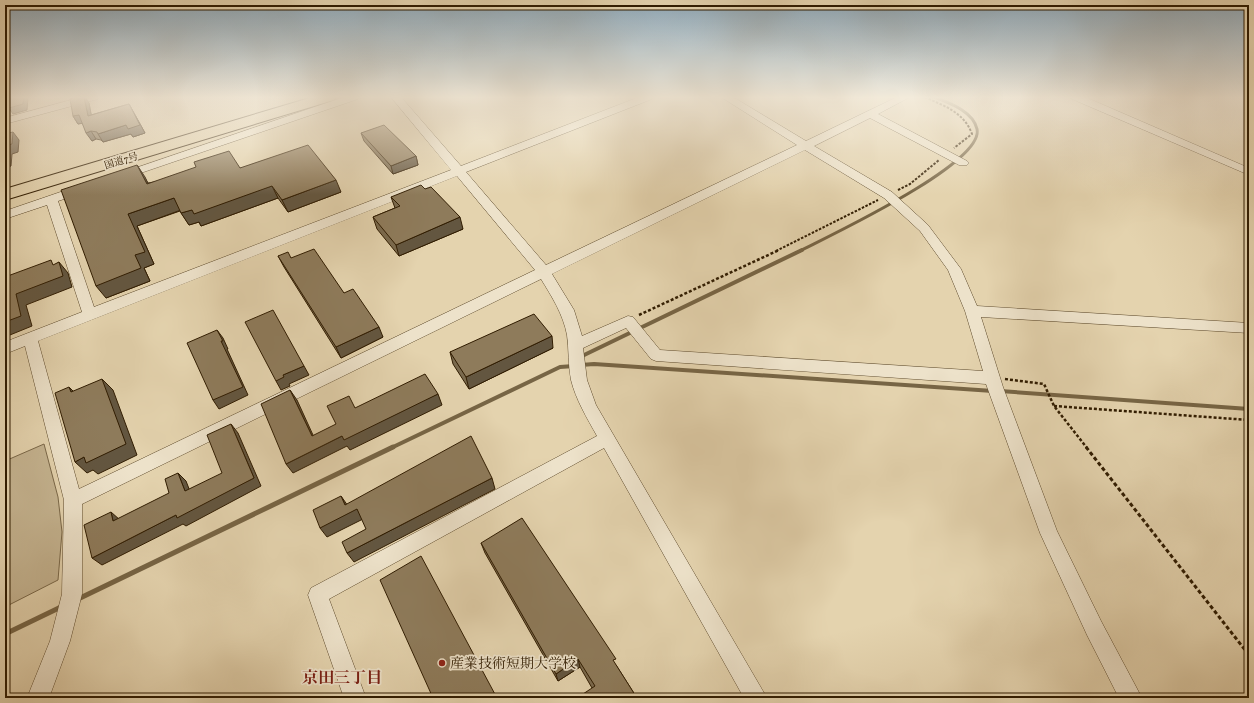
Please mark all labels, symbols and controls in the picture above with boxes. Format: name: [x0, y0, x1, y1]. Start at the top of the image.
street label: 国道7号: [103, 149, 140, 173]
place label: 産業技術短期大学校: [450, 655, 576, 674]
marker: 産業技術短期大学校: [437, 658, 447, 668]
district label: 京田三丁目: [302, 668, 382, 690]

